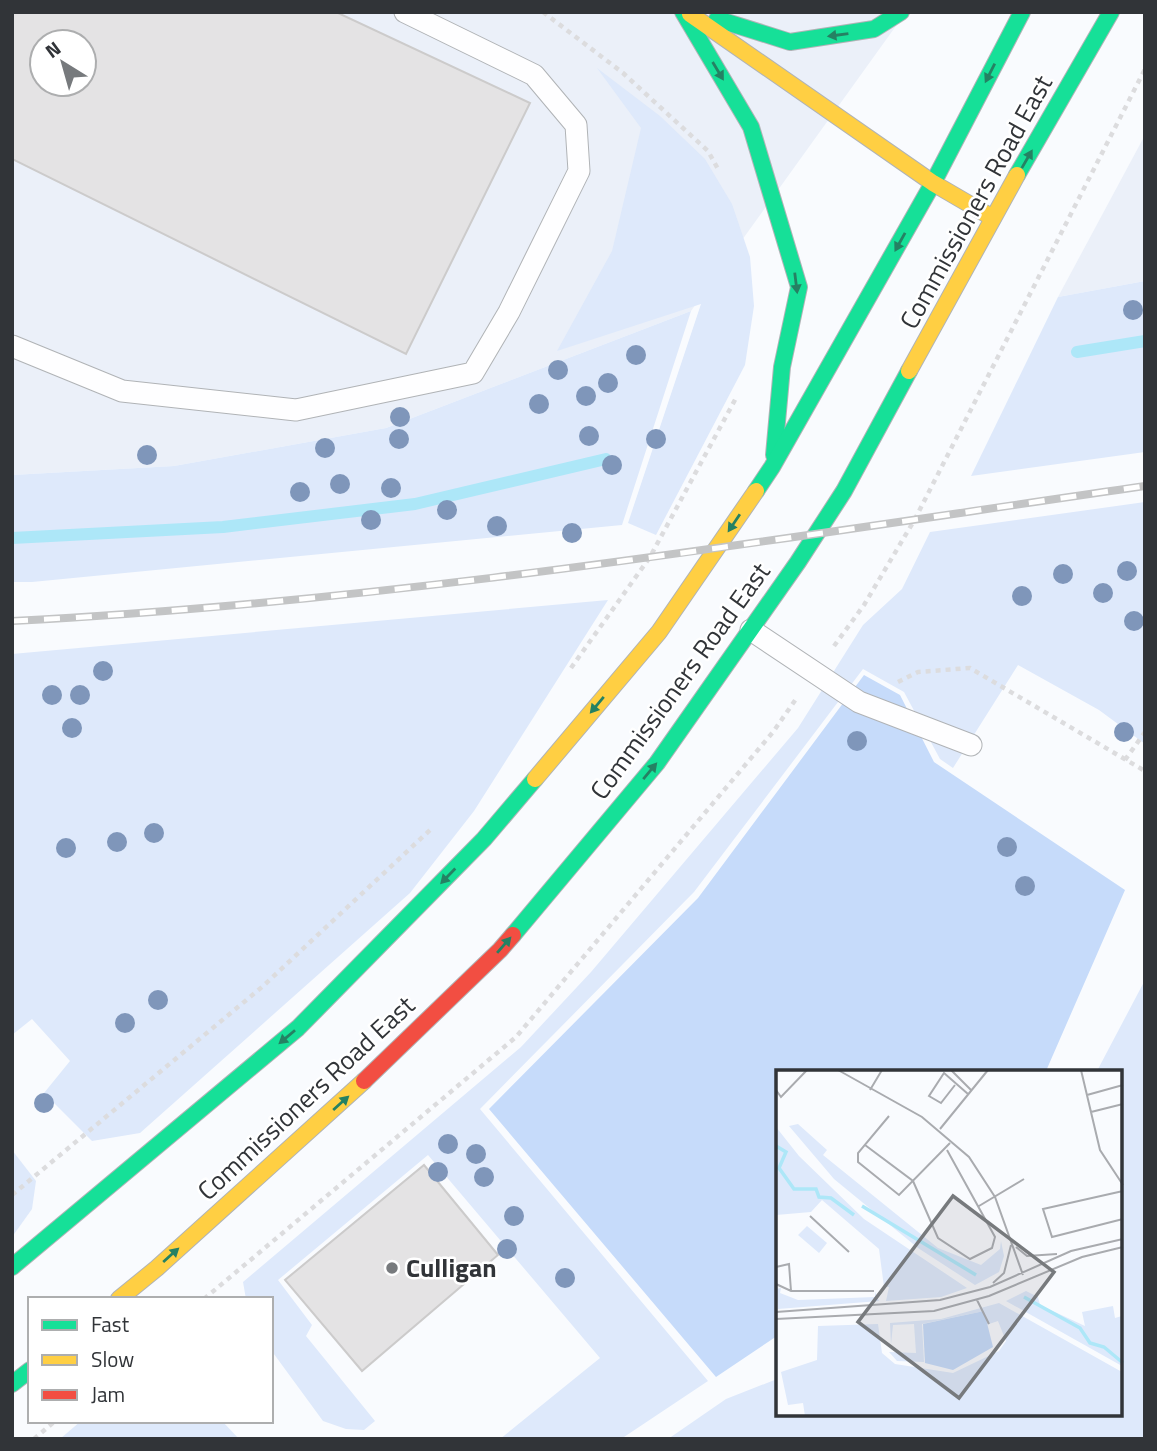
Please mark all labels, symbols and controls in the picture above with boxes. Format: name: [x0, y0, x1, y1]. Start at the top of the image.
north arrow: [28, 28, 98, 98]
one-way arrow: [827, 29, 849, 40]
text: N: [38, 33, 66, 65]
one-way arrow: [712, 61, 724, 81]
one-way arrow: [985, 63, 996, 83]
street label: Commissioners Road East: [889, 68, 1062, 336]
one-way arrow: [1021, 149, 1033, 169]
one-way arrow: [894, 233, 906, 252]
one-way arrow: [790, 272, 801, 294]
one-way arrow: [727, 514, 741, 532]
street label: Commissioners Road East: [580, 554, 779, 807]
one-way arrow: [590, 696, 605, 713]
one-way arrow: [643, 762, 658, 780]
one-way arrow: [440, 867, 456, 884]
one-way arrow: [496, 936, 511, 953]
street label: Commissioners Road East: [188, 986, 423, 1209]
one-way arrow: [279, 1029, 296, 1044]
inset map: [776, 1070, 1122, 1416]
one-way arrow: [332, 1095, 350, 1111]
one-way arrow: [163, 1248, 180, 1263]
place label: Culligan: [406, 1248, 497, 1287]
marker: Culligan: [384, 1260, 400, 1276]
legend: [28, 1297, 273, 1423]
text: Fast: [91, 1308, 130, 1340]
text: Slow: [91, 1343, 134, 1375]
text: Jam: [91, 1378, 125, 1410]

